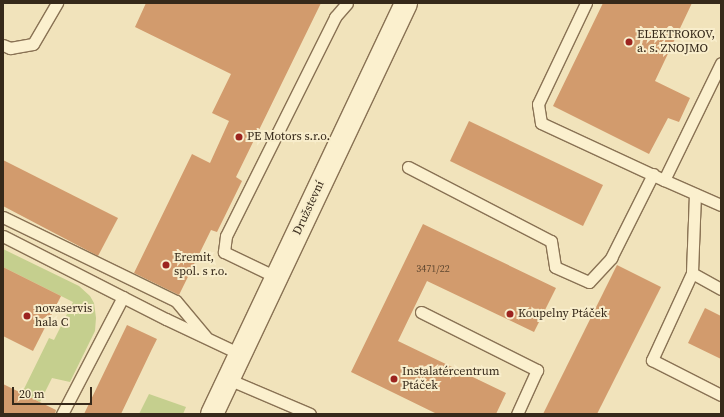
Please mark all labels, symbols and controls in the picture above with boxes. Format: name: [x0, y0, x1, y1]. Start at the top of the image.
place label: ELEKTROKOV, a. s. ZNOJMO: [637, 28, 715, 56]
marker: ELEKTROKOV, a. s. ZNOJMO: [624, 37, 634, 47]
place label: PE Motors s.r.o.: [247, 130, 330, 144]
marker: PE Motors s.r.o.: [234, 132, 244, 142]
street label: Družstevní: [290, 179, 328, 237]
place label: Eremit, spol. s r.o.: [174, 251, 228, 279]
marker: Eremit, spol. s r.o.: [161, 260, 171, 270]
house number: 3471/22: [416, 263, 450, 275]
place label: novaservis hala C: [35, 302, 92, 330]
place label: Koupelny Ptáček: [518, 307, 607, 321]
marker: Koupelny Ptáček: [505, 309, 515, 319]
marker: novaservis hala C: [22, 311, 32, 321]
place label: Instalatércentrum Ptáček: [402, 365, 499, 393]
marker: Instalatércentrum Ptáček: [389, 374, 399, 384]
scale bar: [14, 379, 94, 405]
text: 20 m: [19, 386, 45, 402]

